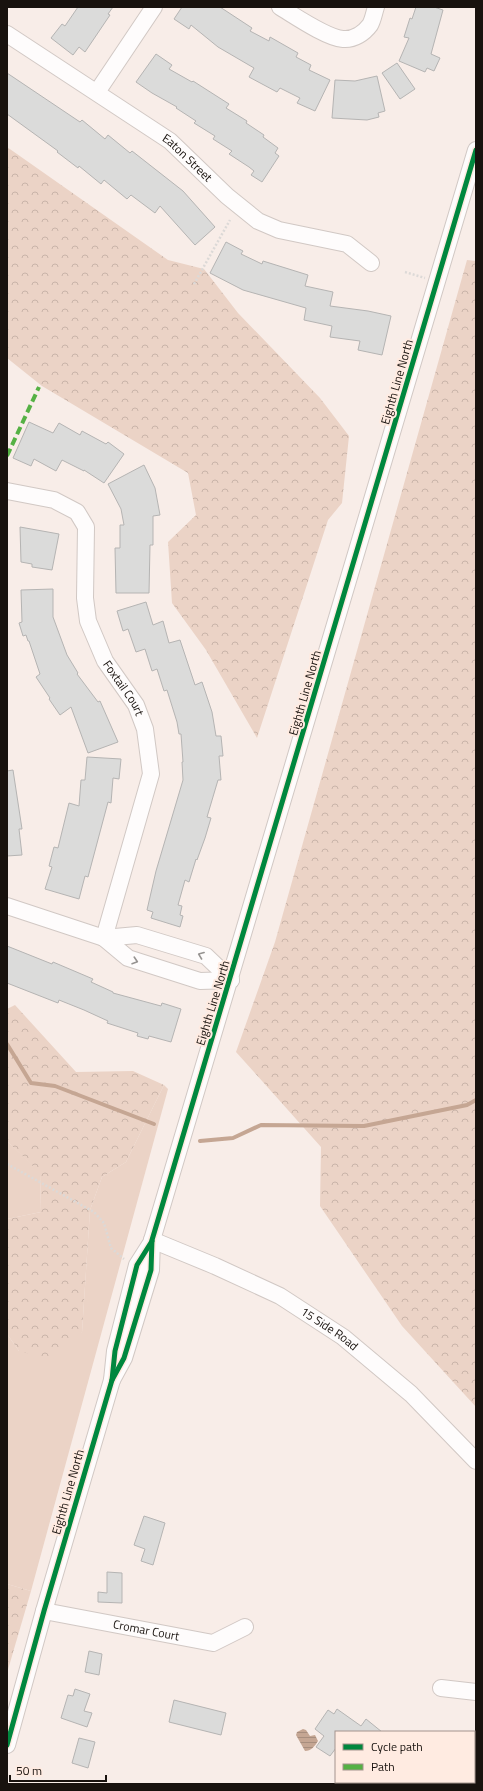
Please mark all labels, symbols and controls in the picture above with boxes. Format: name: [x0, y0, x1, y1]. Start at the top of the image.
street label: Eaton Street: [159, 128, 218, 187]
street label: Eighth Line North: [375, 337, 418, 427]
street label: Eighth Line North: [283, 648, 326, 738]
street label: Foxtail Court: [98, 656, 150, 719]
one-way arrow: [198, 951, 205, 960]
one-way arrow: [132, 956, 139, 965]
street label: Eighth Line North: [191, 958, 234, 1048]
street label: 15 Side Road: [297, 1302, 363, 1355]
street label: Eighth Line North: [46, 1447, 89, 1537]
street label: Cromar Court: [111, 1614, 182, 1646]
legend: [335, 1731, 475, 1783]
text: Cycle path: [371, 1737, 423, 1756]
scale bar: [10, 1757, 106, 1783]
text: Path: [371, 1757, 395, 1776]
text: 50 m: [16, 1761, 42, 1780]

